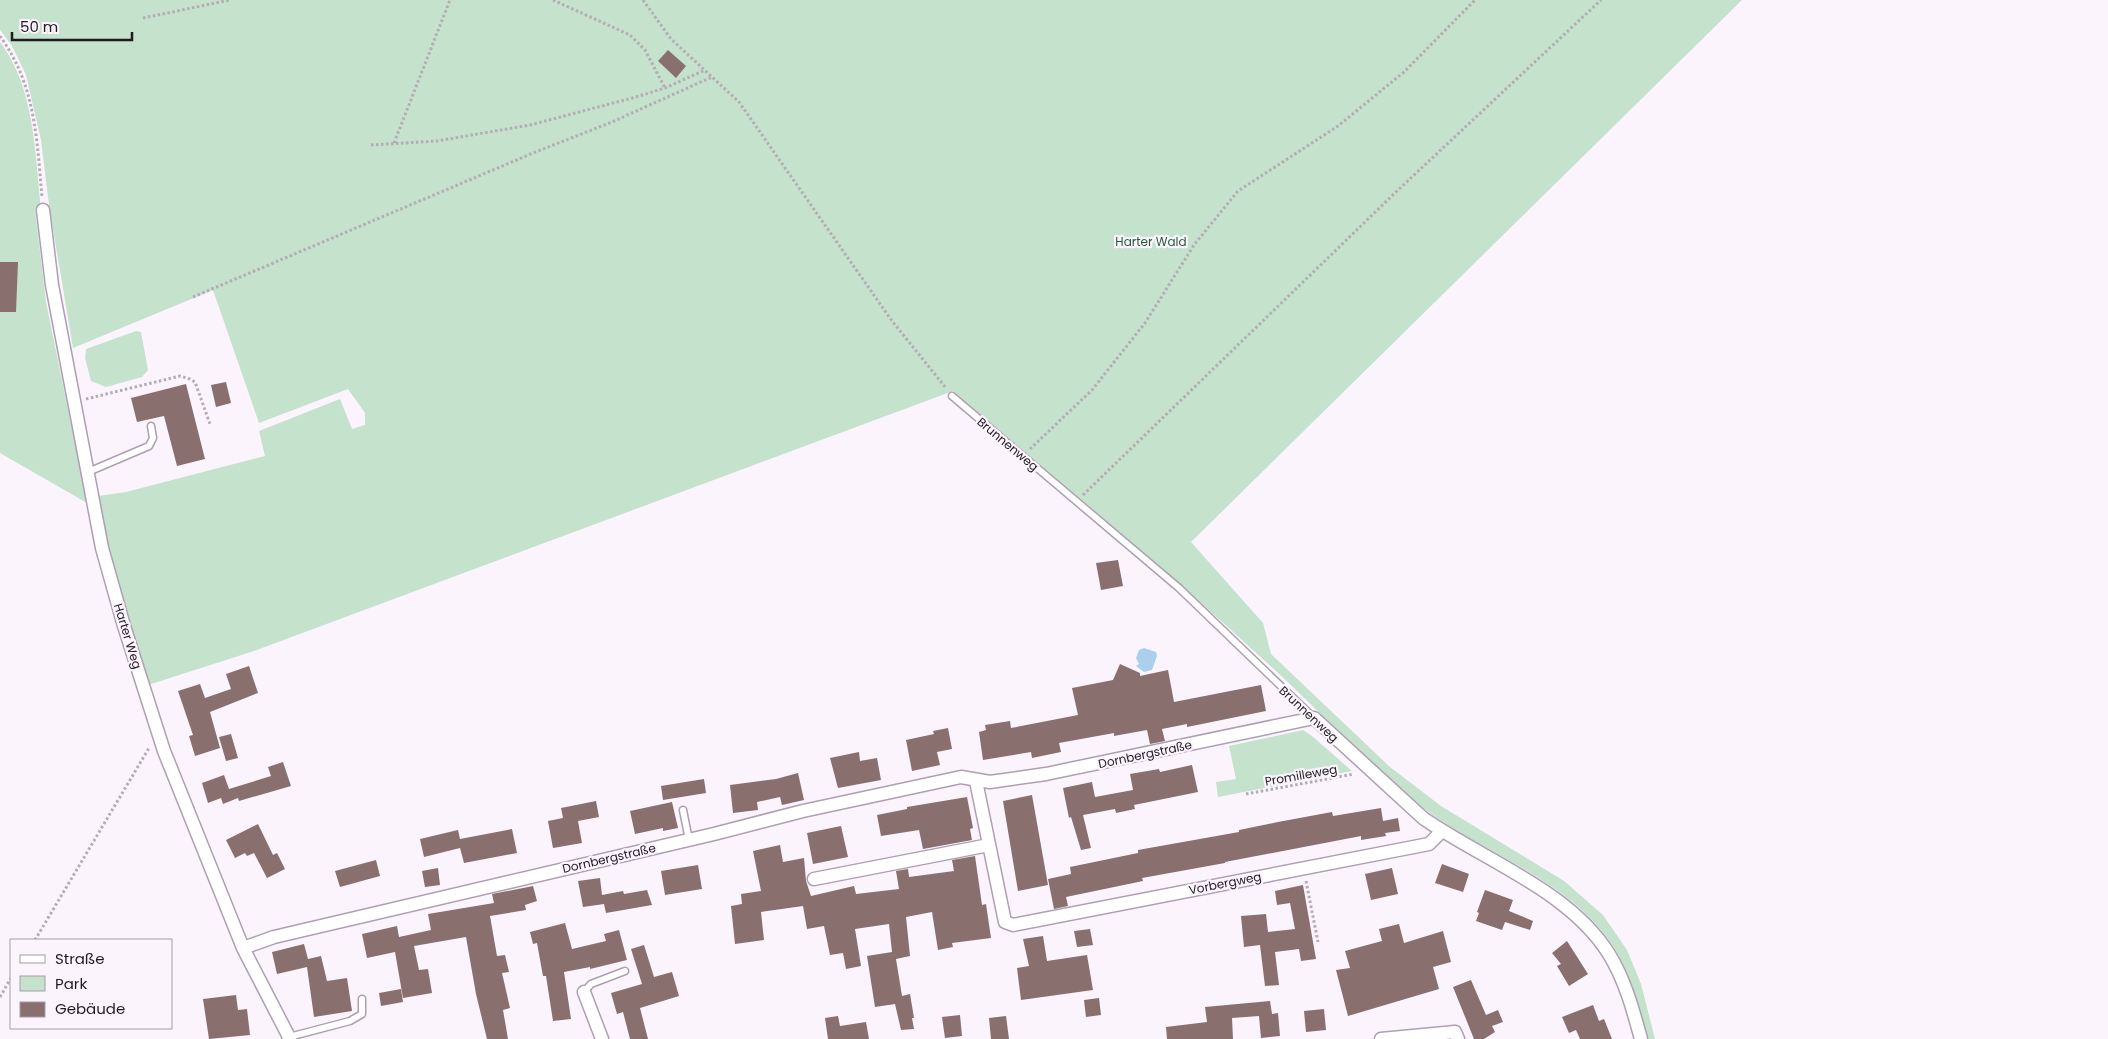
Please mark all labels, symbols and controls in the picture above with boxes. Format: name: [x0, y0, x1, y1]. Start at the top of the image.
scale bar: [12, 10, 132, 42]
text: 50 m: [20, 16, 58, 37]
park label: Harter Wald: [1115, 233, 1187, 250]
street label: Brunnenweg: [974, 413, 1042, 475]
street label: Harter Weg: [110, 601, 146, 671]
street label: Brunnenweg: [1276, 682, 1342, 746]
street label: Dornbergstraße: [1097, 736, 1193, 772]
street label: Promilleweg: [1264, 760, 1338, 790]
street label: Dornbergstraße: [561, 839, 657, 877]
street label: Vorbergweg: [1187, 868, 1263, 898]
legend: [10, 939, 172, 1029]
text: Straße: [55, 948, 105, 969]
text: Park: [55, 973, 87, 994]
text: Gebäude: [55, 998, 125, 1019]

